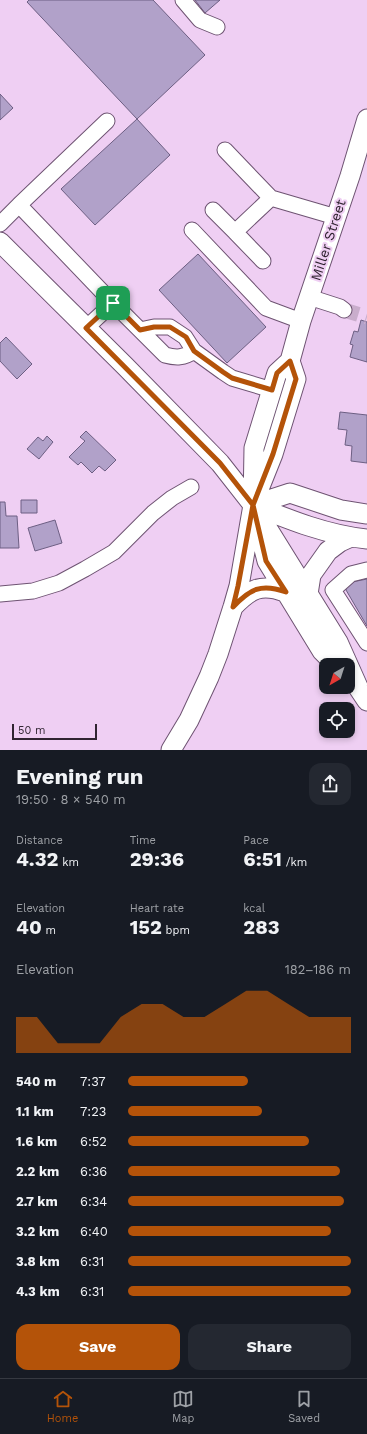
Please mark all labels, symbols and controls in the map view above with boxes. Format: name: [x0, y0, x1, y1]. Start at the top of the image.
street label: Miller Street: [307, 197, 349, 283]
pin: [96, 286, 130, 320]
icon: arrive: [102, 292, 124, 314]
north arrow: [319, 658, 355, 694]
map controls: [319, 658, 355, 738]
button: locate: [319, 702, 355, 738]
scale bar: [12, 722, 97, 741]
text: 50 m: [18, 724, 45, 737]
button: share: [309, 763, 351, 805]
text: Evening run: [16, 764, 144, 789]
text: 19:50 · 8 × 540 m: [16, 792, 126, 807]
text: Distance: [16, 834, 63, 847]
text: Time: [130, 834, 156, 847]
text: Pace: [243, 834, 269, 847]
text: 4.32: [16, 847, 58, 871]
text: 29:36: [130, 847, 184, 871]
text: 6:51: [243, 847, 282, 871]
text: km: [58, 856, 79, 869]
text: /km: [282, 856, 307, 869]
text: Elevation: [16, 902, 65, 915]
text: Heart rate: [130, 902, 184, 915]
text: kcal: [243, 902, 265, 915]
text: 40: [16, 915, 42, 939]
text: 152: [130, 915, 162, 939]
text: 283: [243, 915, 280, 939]
text: m: [42, 924, 56, 937]
text: bpm: [162, 924, 190, 937]
text: Elevation: [16, 962, 74, 977]
text: 182–186 m: [285, 962, 351, 977]
text: 540 m: [16, 1074, 56, 1089]
text: 7:37: [80, 1074, 106, 1089]
text: 1.1 km: [16, 1104, 54, 1119]
text: 7:23: [80, 1104, 106, 1119]
text: 1.6 km: [16, 1134, 57, 1149]
text: 6:52: [80, 1134, 107, 1149]
text: 2.2 km: [16, 1164, 59, 1179]
text: 6:36: [80, 1164, 107, 1179]
text: 2.7 km: [16, 1194, 58, 1209]
text: 6:34: [80, 1194, 107, 1209]
text: 3.2 km: [16, 1224, 59, 1239]
text: 6:40: [80, 1224, 108, 1239]
text: 3.8 km: [16, 1254, 60, 1269]
text: 6:31: [80, 1254, 104, 1269]
text: 4.3 km: [16, 1284, 60, 1299]
text: 6:31: [80, 1284, 104, 1299]
button: Save: [16, 1324, 180, 1370]
button: Share: [188, 1324, 351, 1370]
tab: Home: [47, 1388, 78, 1425]
tab: Map: [172, 1388, 194, 1425]
tab: Saved: [288, 1388, 320, 1425]

